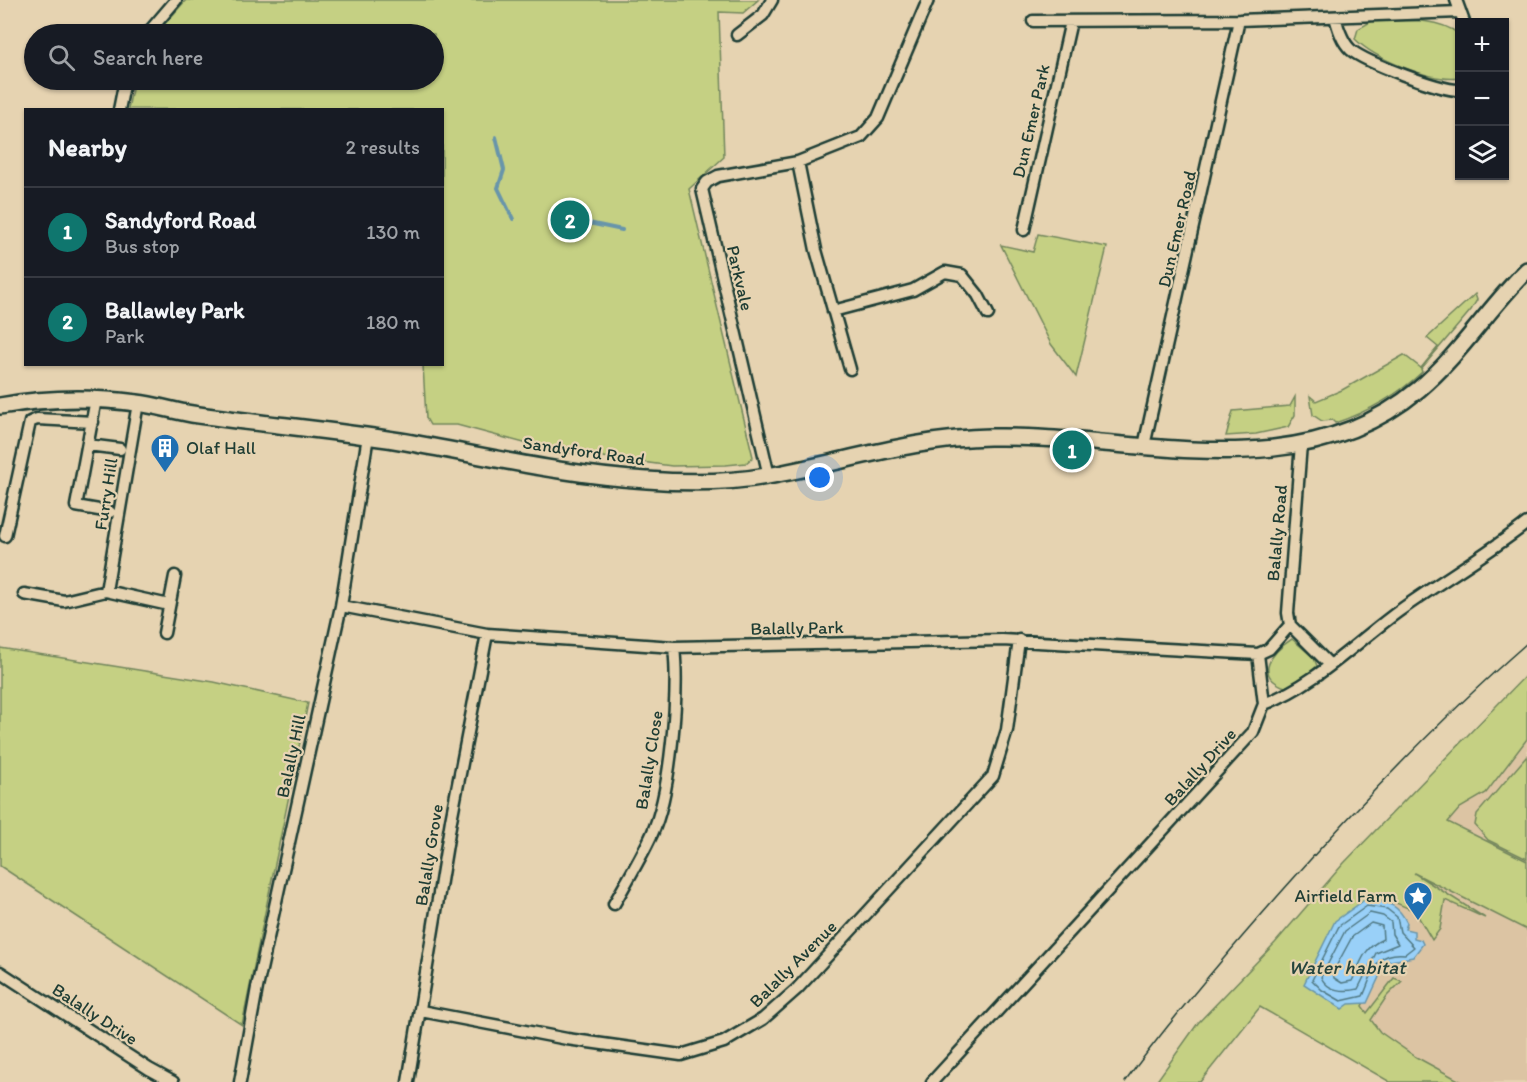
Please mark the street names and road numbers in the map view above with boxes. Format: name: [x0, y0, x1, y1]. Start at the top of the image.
street label: Dun Emer Park: [1007, 62, 1055, 180]
street label: Dun Emer Road: [1153, 168, 1201, 290]
street label: Parkvale: [722, 243, 758, 313]
street label: Sandyford Road: [521, 431, 647, 471]
street label: Furry Hill: [89, 456, 123, 532]
street label: Balally Road: [1262, 484, 1292, 582]
street label: Balally Park: [750, 616, 845, 640]
street label: Balally Close: [630, 709, 668, 811]
street label: Balally Hill: [271, 712, 311, 800]
street label: Balally Drive: [1159, 723, 1241, 811]
street label: Balally Grove: [410, 802, 448, 908]
street label: Balally Avenue: [745, 916, 841, 1012]
street label: Balally Drive: [48, 978, 142, 1050]

